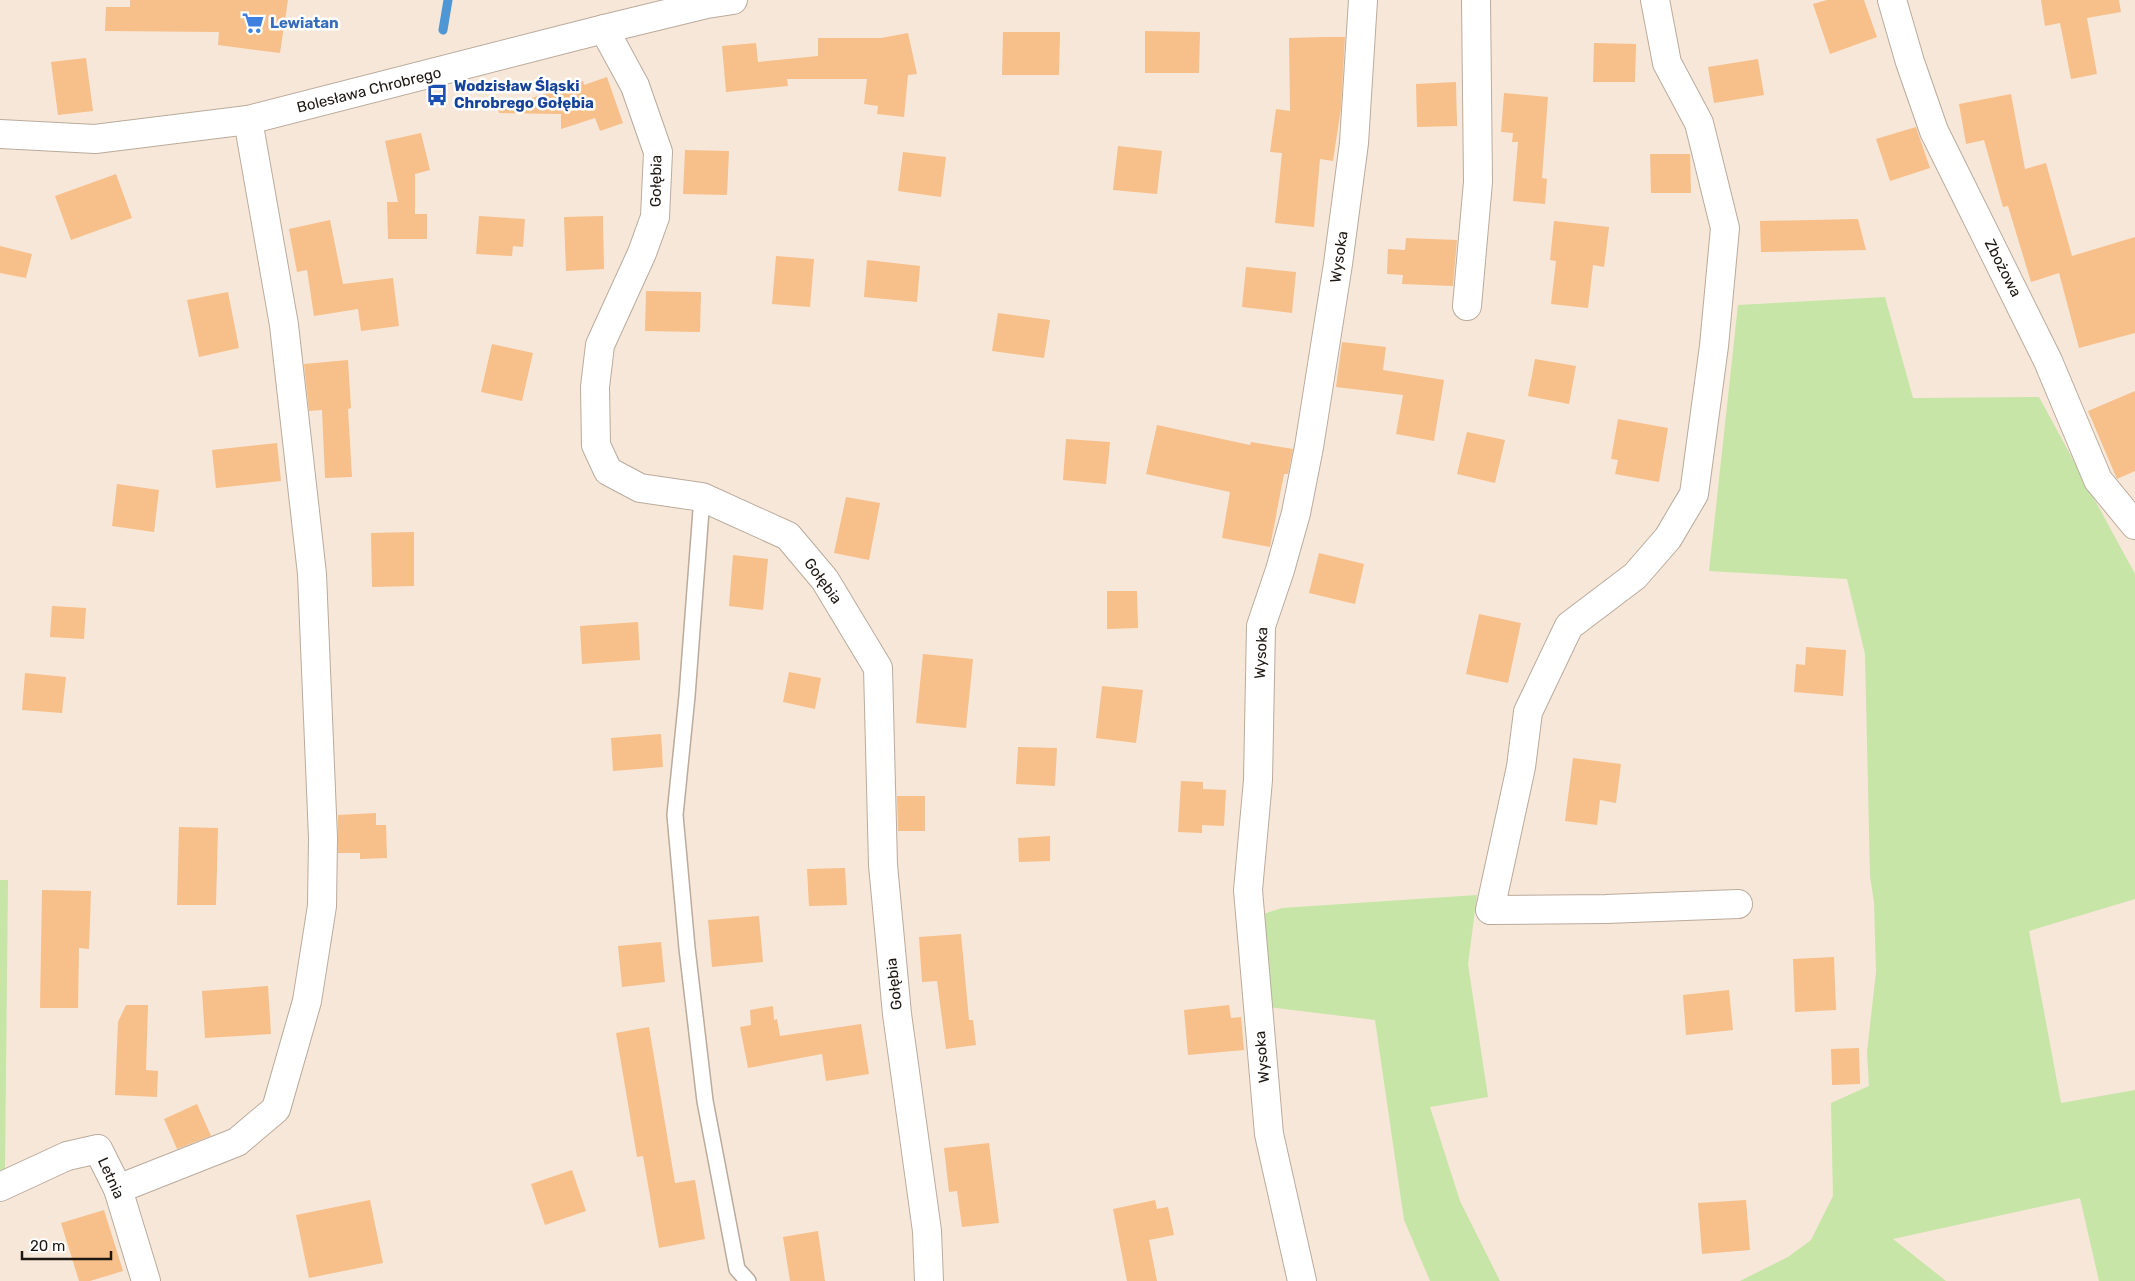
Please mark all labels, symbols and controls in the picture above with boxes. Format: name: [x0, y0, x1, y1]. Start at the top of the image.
supermarket icon: Lewiatan: [240, 10, 266, 36]
place label: Lewiatan: [270, 14, 339, 32]
street label: Bolesława Chrobrego: [295, 63, 443, 117]
place label: Wodzisław Śląski Chrobrego Gołębia: [454, 77, 594, 112]
bus stop icon: Wodzisław Śląski Chrobrego Gołębia: [424, 82, 450, 108]
street label: Gołębia: [647, 155, 665, 207]
street label: Wysoka: [1326, 230, 1352, 284]
street label: Zbożowa: [1981, 236, 2025, 300]
street label: Gołębia: [800, 555, 846, 607]
street label: Wysoka: [1251, 626, 1271, 680]
street label: Gołębia: [882, 957, 906, 1011]
street label: Wysoka: [1251, 1030, 1273, 1084]
street label: Letnia: [94, 1154, 128, 1202]
scale bar: [22, 1228, 111, 1260]
text: 20 m: [30, 1237, 65, 1255]

